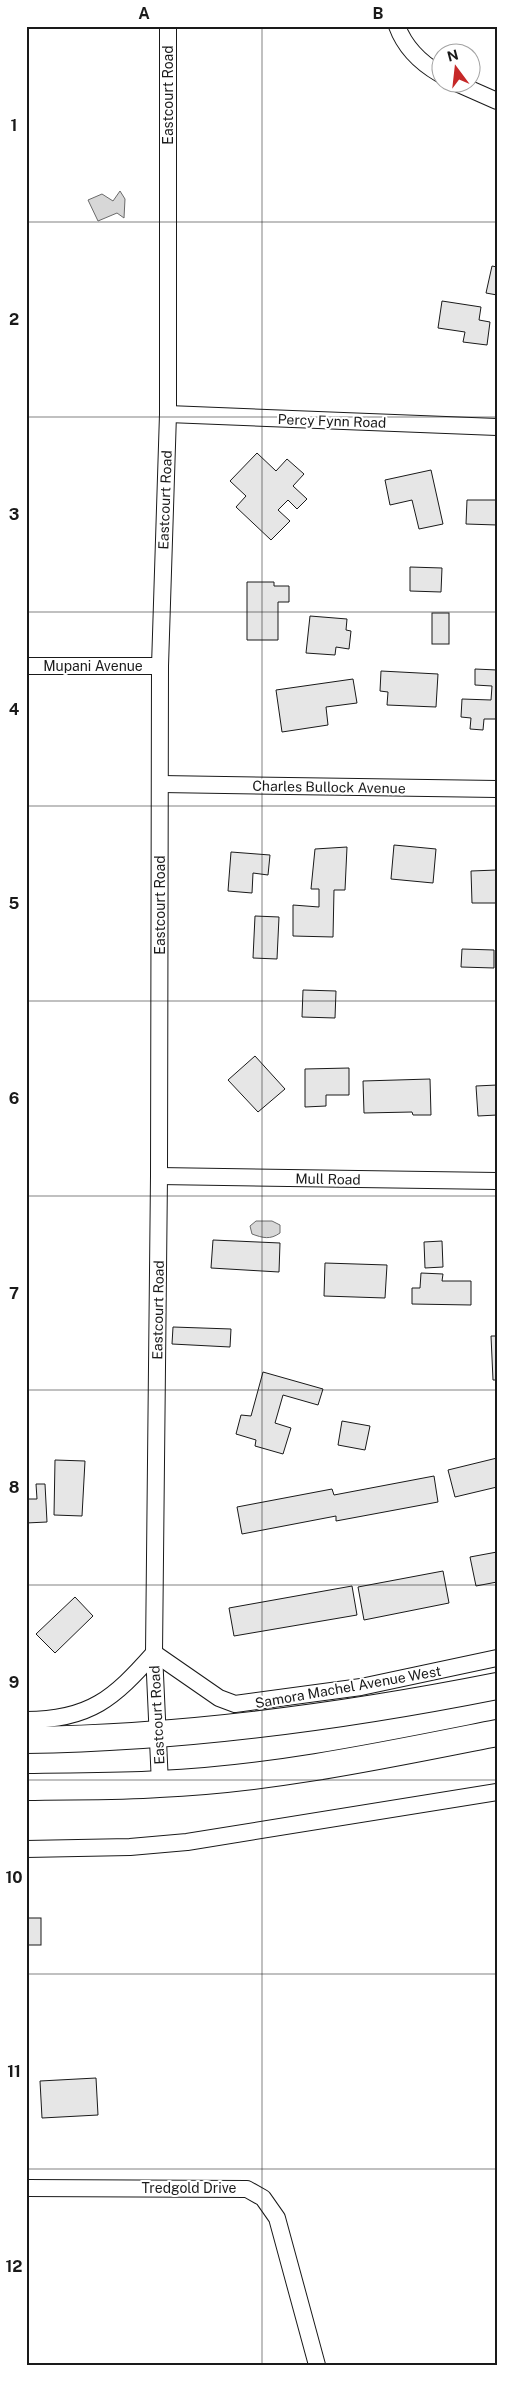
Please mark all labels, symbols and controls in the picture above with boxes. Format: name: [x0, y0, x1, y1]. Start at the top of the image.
text: A: [138, 4, 150, 23]
text: B: [373, 4, 384, 23]
north arrow: [430, 42, 480, 92]
street label: Eastcourt Road: [160, 45, 176, 145]
text: N: [445, 46, 460, 65]
text: 1: [11, 116, 17, 135]
text: 2: [9, 310, 19, 329]
street label: Percy Fynn Road: [277, 411, 387, 431]
street label: Eastcourt Road: [155, 450, 175, 550]
text: 3: [9, 505, 19, 524]
street label: Mupani Avenue: [43, 658, 143, 674]
text: 4: [9, 700, 20, 719]
street label: Charles Bullock Avenue: [252, 778, 406, 796]
street label: Eastcourt Road: [152, 855, 168, 955]
text: 5: [9, 894, 20, 913]
text: 6: [9, 1089, 19, 1108]
street label: Mull Road: [295, 1170, 361, 1188]
street label: Eastcourt Road: [149, 1260, 167, 1360]
text: 7: [9, 1284, 19, 1303]
text: 8: [9, 1478, 20, 1497]
street label: Samora Machel Avenue West: [254, 1663, 442, 1711]
street label: Eastcourt Road: [146, 1665, 168, 1765]
text: 9: [9, 1673, 19, 1692]
text: 10: [5, 1868, 23, 1887]
text: 11: [7, 2062, 21, 2081]
street label: Tredgold Drive: [141, 2180, 237, 2196]
text: 12: [5, 2257, 23, 2276]

